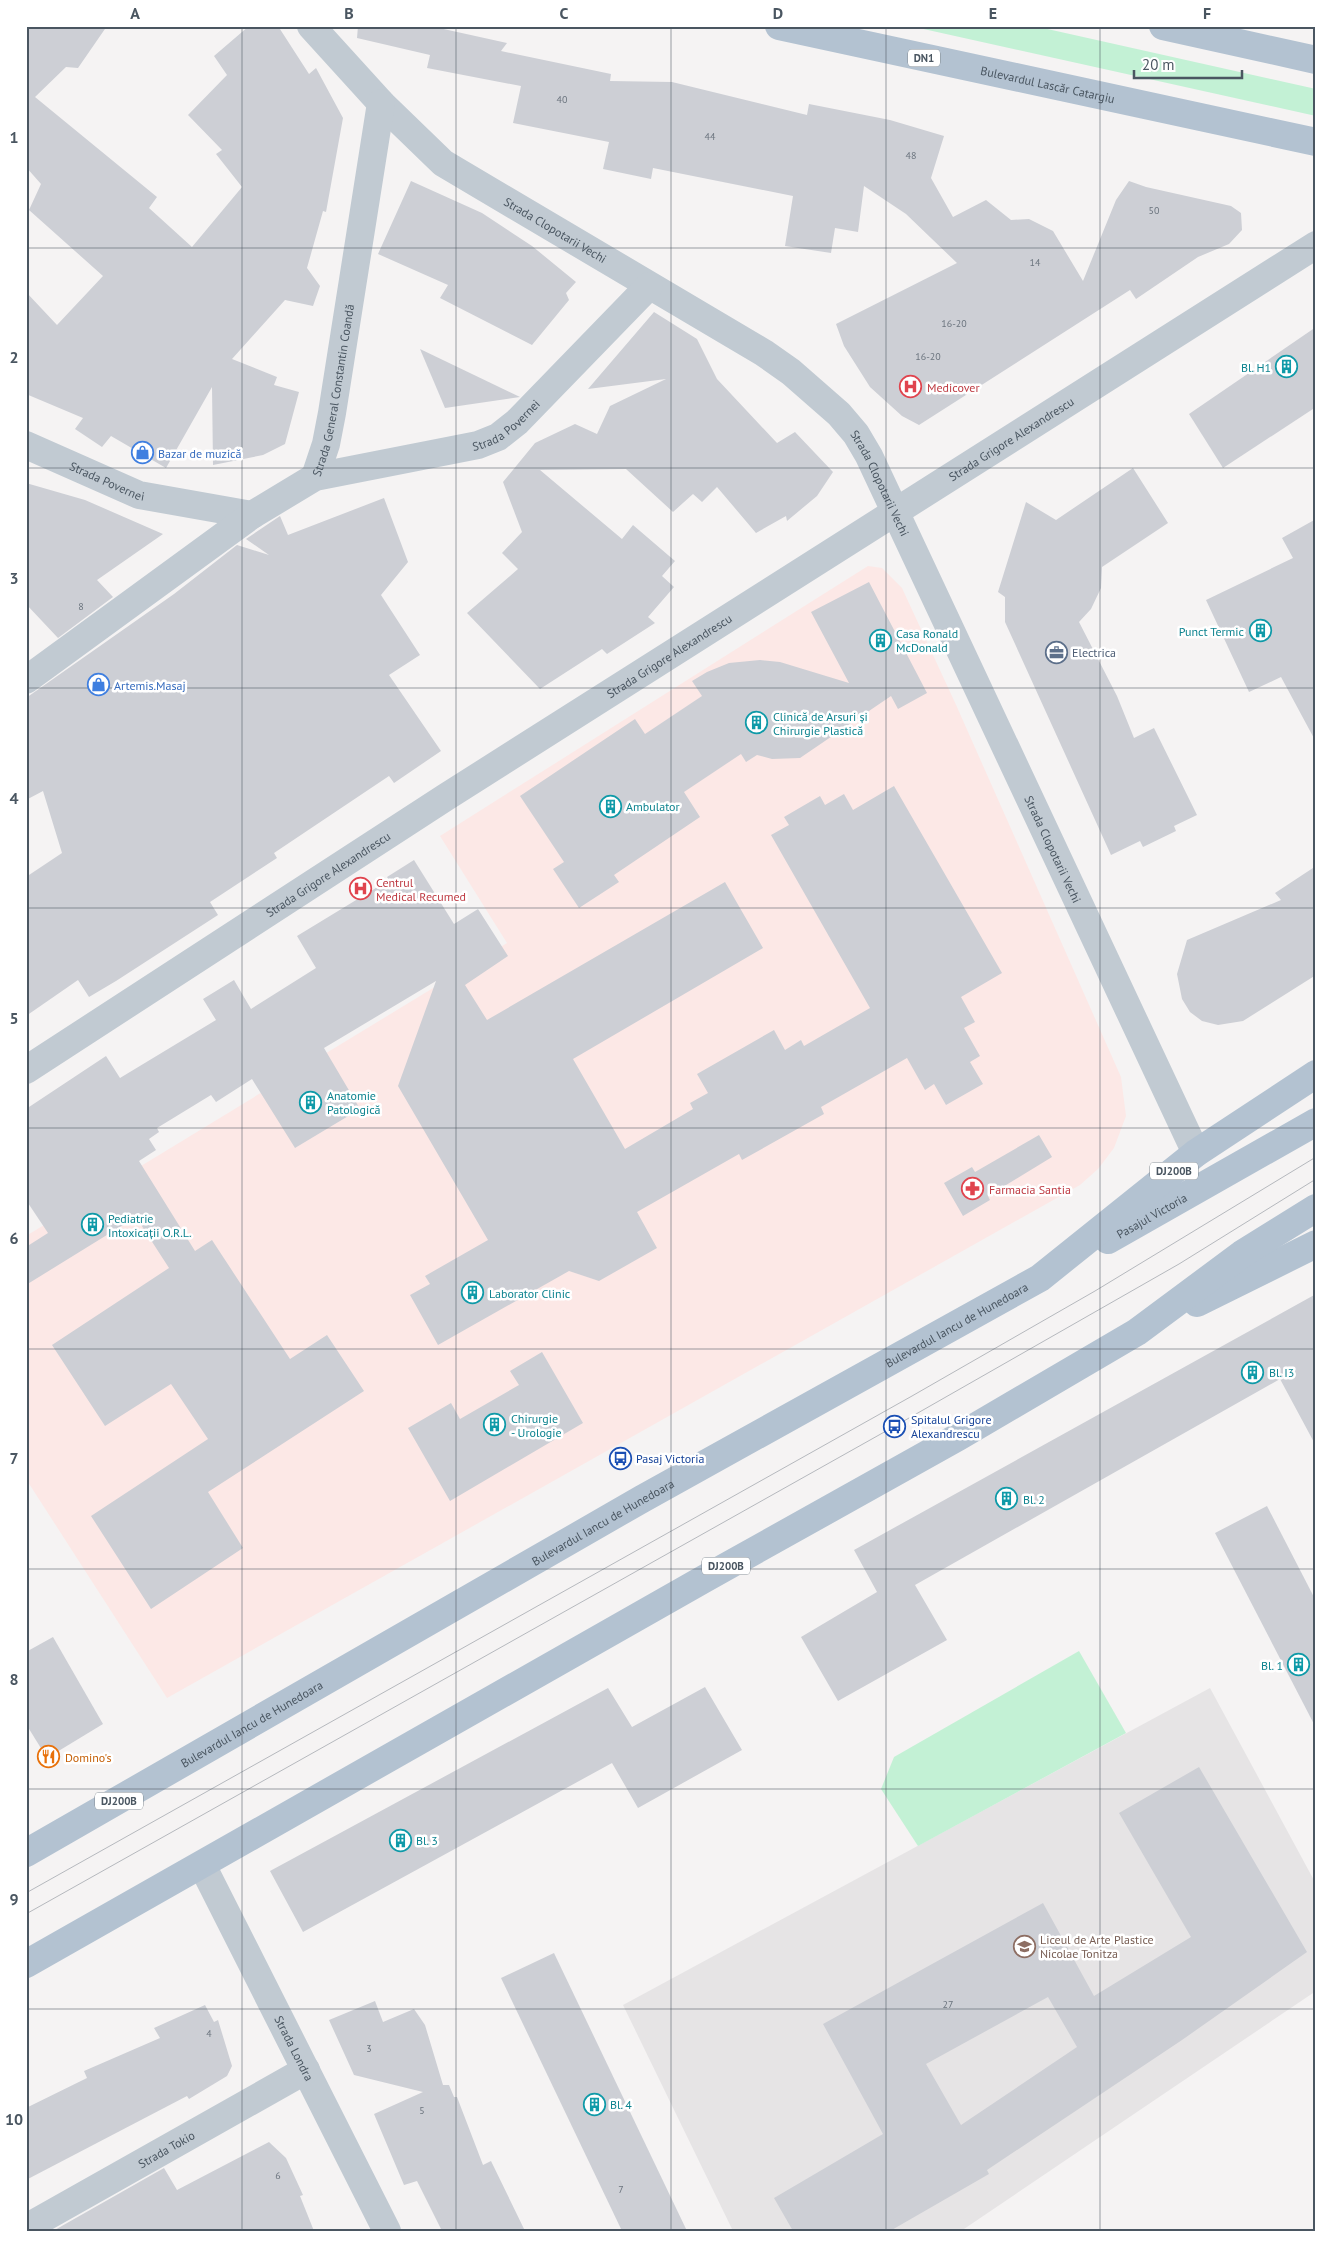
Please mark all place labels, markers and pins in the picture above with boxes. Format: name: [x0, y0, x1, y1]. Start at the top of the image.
building icon: Bl. H1: [1275, 355, 1299, 379]
place label: Bl. H1: [1241, 360, 1271, 375]
hospital icon: Medicover: [899, 375, 923, 399]
place label: Medicover: [927, 380, 980, 395]
shop icon: Bazar de muzică: [130, 441, 154, 465]
place label: Bazar de muzică: [158, 446, 242, 461]
building icon: Punct Termic: [1248, 619, 1272, 643]
place label: Punct Termic: [1179, 624, 1245, 639]
place label: Casa Ronald McDonald: [896, 626, 958, 655]
building icon: Casa Ronald McDonald: [868, 628, 892, 652]
office icon: Electrica: [1044, 640, 1068, 664]
place label: Electrica: [1072, 645, 1116, 660]
shop icon: Artemis.Masaj: [86, 673, 110, 697]
place label: Artemis.Masaj: [114, 678, 186, 693]
place label: Clinică de Arsuri și Chirurgie Plastică: [773, 709, 868, 738]
building icon: Clinică de Arsuri și Chirurgie Plastică: [745, 711, 769, 735]
building icon: Ambulator: [598, 794, 622, 818]
place label: Ambulator: [626, 799, 680, 814]
place label: Centrul Medical Recumed: [376, 875, 466, 904]
hospital icon: Centrul Medical Recumed: [348, 877, 372, 901]
place label: Anatomie Patologică: [327, 1088, 381, 1117]
building icon: Anatomie Patologică: [299, 1090, 323, 1114]
pharmacy icon: Farmacia Santia: [961, 1177, 985, 1201]
place label: Farmacia Santia: [989, 1182, 1071, 1197]
place label: Pediatrie Intoxicații O.R.L.: [108, 1211, 192, 1240]
building icon: Pediatrie Intoxicații O.R.L.: [80, 1213, 104, 1237]
building icon: Laborator Clinic: [461, 1281, 485, 1305]
place label: Laborator Clinic: [489, 1286, 571, 1301]
building icon: Bl. I3: [1241, 1360, 1265, 1384]
place label: Bl. I3: [1269, 1365, 1294, 1380]
place label: Chirurgie - Urologie: [511, 1411, 562, 1440]
place label: Spitalul Grigore Alexandrescu: [911, 1412, 991, 1441]
building icon: Chirurgie - Urologie: [483, 1413, 507, 1437]
bus stop icon: Spitalul Grigore Alexandrescu: [883, 1414, 907, 1438]
bus stop icon: Pasaj Victoria: [608, 1446, 632, 1470]
place label: Pasaj Victoria: [636, 1451, 704, 1466]
building icon: Bl. 2: [995, 1487, 1019, 1511]
place label: Bl. 2: [1023, 1492, 1045, 1507]
building icon: Bl. 1: [1287, 1653, 1311, 1677]
place label: Bl. 1: [1261, 1658, 1283, 1673]
restaurant icon: Domino's: [37, 1745, 61, 1769]
place label: Domino's: [65, 1750, 112, 1765]
building icon: Bl. 3: [388, 1828, 412, 1852]
place label: Bl. 3: [416, 1833, 438, 1848]
place label: Liceul de Arte Plastice Nicolae Tonitza: [1040, 1932, 1154, 1961]
school or university icon: Liceul de Arte Plastice Nicolae Tonitza: [1012, 1934, 1036, 1958]
building icon: Bl. 4: [582, 2092, 606, 2116]
place label: Bl. 4: [610, 2097, 632, 2112]

